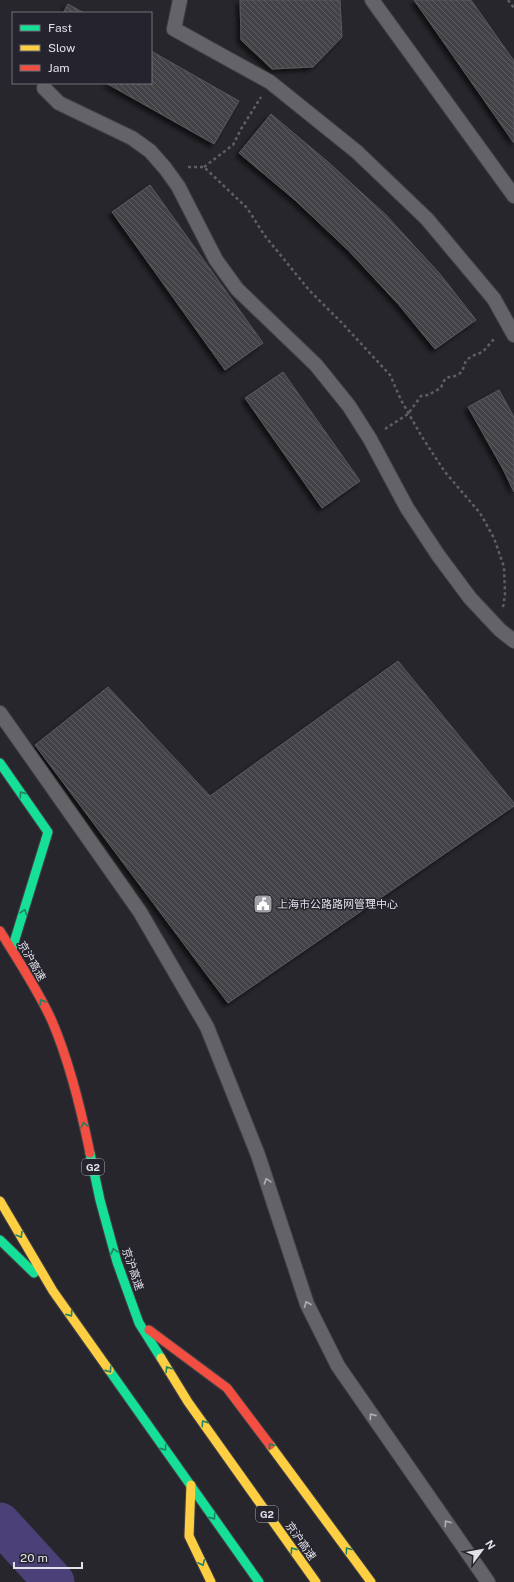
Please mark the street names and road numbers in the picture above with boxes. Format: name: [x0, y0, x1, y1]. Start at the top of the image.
street label: 京沪高速: [16, 939, 48, 983]
road number: G2: [82, 1159, 104, 1175]
street label: 京沪高速: [120, 1246, 146, 1292]
road number: G2: [256, 1506, 278, 1522]
street label: 京沪高速: [283, 1520, 319, 1562]

